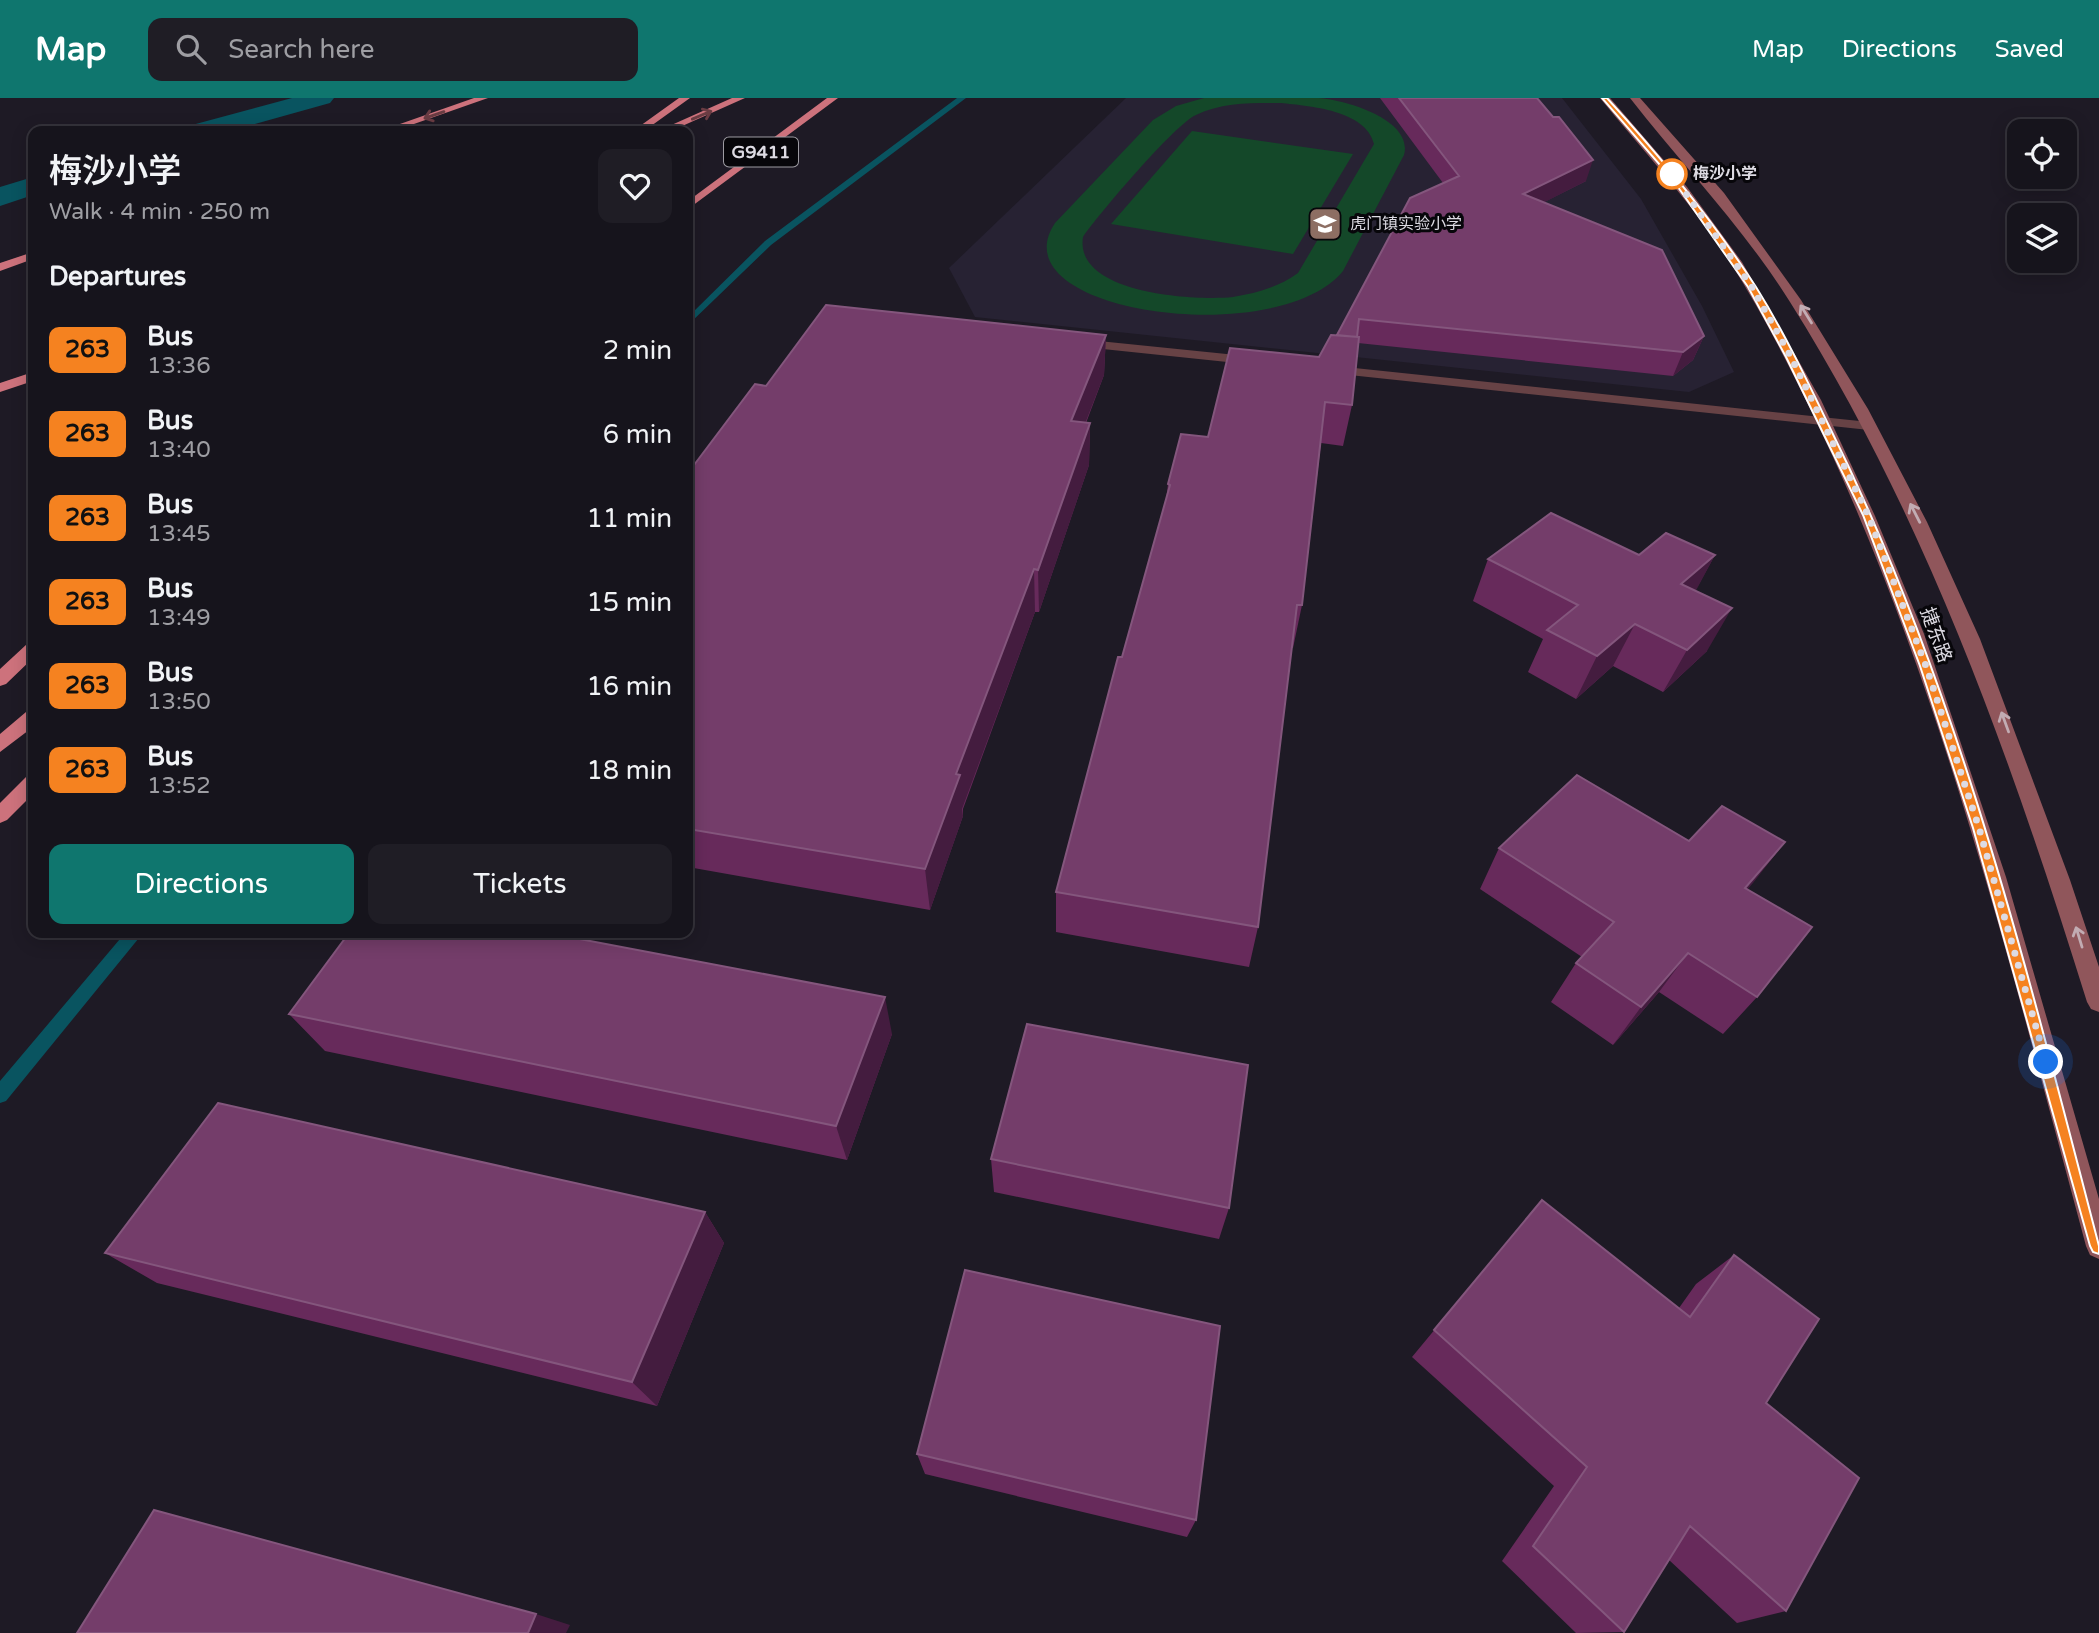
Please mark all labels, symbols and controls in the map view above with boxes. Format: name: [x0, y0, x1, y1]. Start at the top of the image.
search box: [148, 18, 638, 81]
text: Map: [35, 30, 106, 69]
icon: search: [172, 30, 210, 68]
text: Search here: [228, 34, 374, 65]
text: Map: [1752, 35, 1804, 64]
text: Directions: [1842, 35, 1957, 64]
text: Saved: [1995, 35, 2064, 64]
one-way arrow: [690, 107, 712, 120]
one-way arrow: [424, 110, 446, 122]
map controls: [2007, 119, 2077, 273]
button: locate: [2007, 119, 2077, 189]
road number: G9411: [724, 138, 798, 166]
button: heart: [598, 149, 672, 223]
text: 梅沙小学: [49, 152, 181, 191]
marker: 梅沙小学: [1657, 159, 1687, 189]
place label: 梅沙小学: [1693, 164, 1757, 184]
text: Walk · 4 min · 250 m: [49, 198, 270, 226]
button: layers: [2007, 203, 2077, 273]
school or university icon: 虎门镇实验小学: [1306, 205, 1344, 243]
place label: 虎门镇实验小学: [1350, 214, 1462, 234]
text: Departures: [49, 261, 186, 292]
one-way arrow: [1798, 304, 1812, 324]
text: Bus: [147, 321, 193, 352]
text: 263: [65, 335, 110, 364]
text: 2 min: [603, 335, 672, 366]
text: 13:36: [147, 352, 211, 380]
text: Bus: [147, 405, 193, 436]
text: 263: [65, 419, 110, 448]
text: 6 min: [603, 419, 672, 450]
text: 13:40: [147, 436, 211, 464]
text: Bus: [147, 489, 193, 520]
text: 263: [65, 503, 110, 532]
text: 11 min: [586, 503, 672, 534]
one-way arrow: [1908, 503, 1922, 524]
text: 13:45: [147, 520, 211, 548]
text: Bus: [147, 573, 193, 604]
text: 263: [65, 587, 110, 616]
text: 15 min: [586, 587, 672, 618]
text: 13:49: [147, 604, 211, 632]
street label: 捷东路: [1916, 604, 1956, 666]
text: Bus: [147, 657, 193, 688]
text: 263: [65, 671, 110, 700]
text: 16 min: [586, 671, 672, 702]
text: 13:50: [147, 688, 211, 716]
one-way arrow: [1998, 711, 2011, 733]
text: Bus: [147, 741, 193, 772]
text: 263: [65, 755, 110, 784]
text: 18 min: [586, 755, 672, 786]
text: 13:52: [147, 772, 211, 800]
button: Directions: [49, 844, 354, 924]
button: Tickets: [368, 844, 672, 924]
one-way arrow: [2071, 926, 2084, 948]
your location: [2028, 1044, 2063, 1079]

